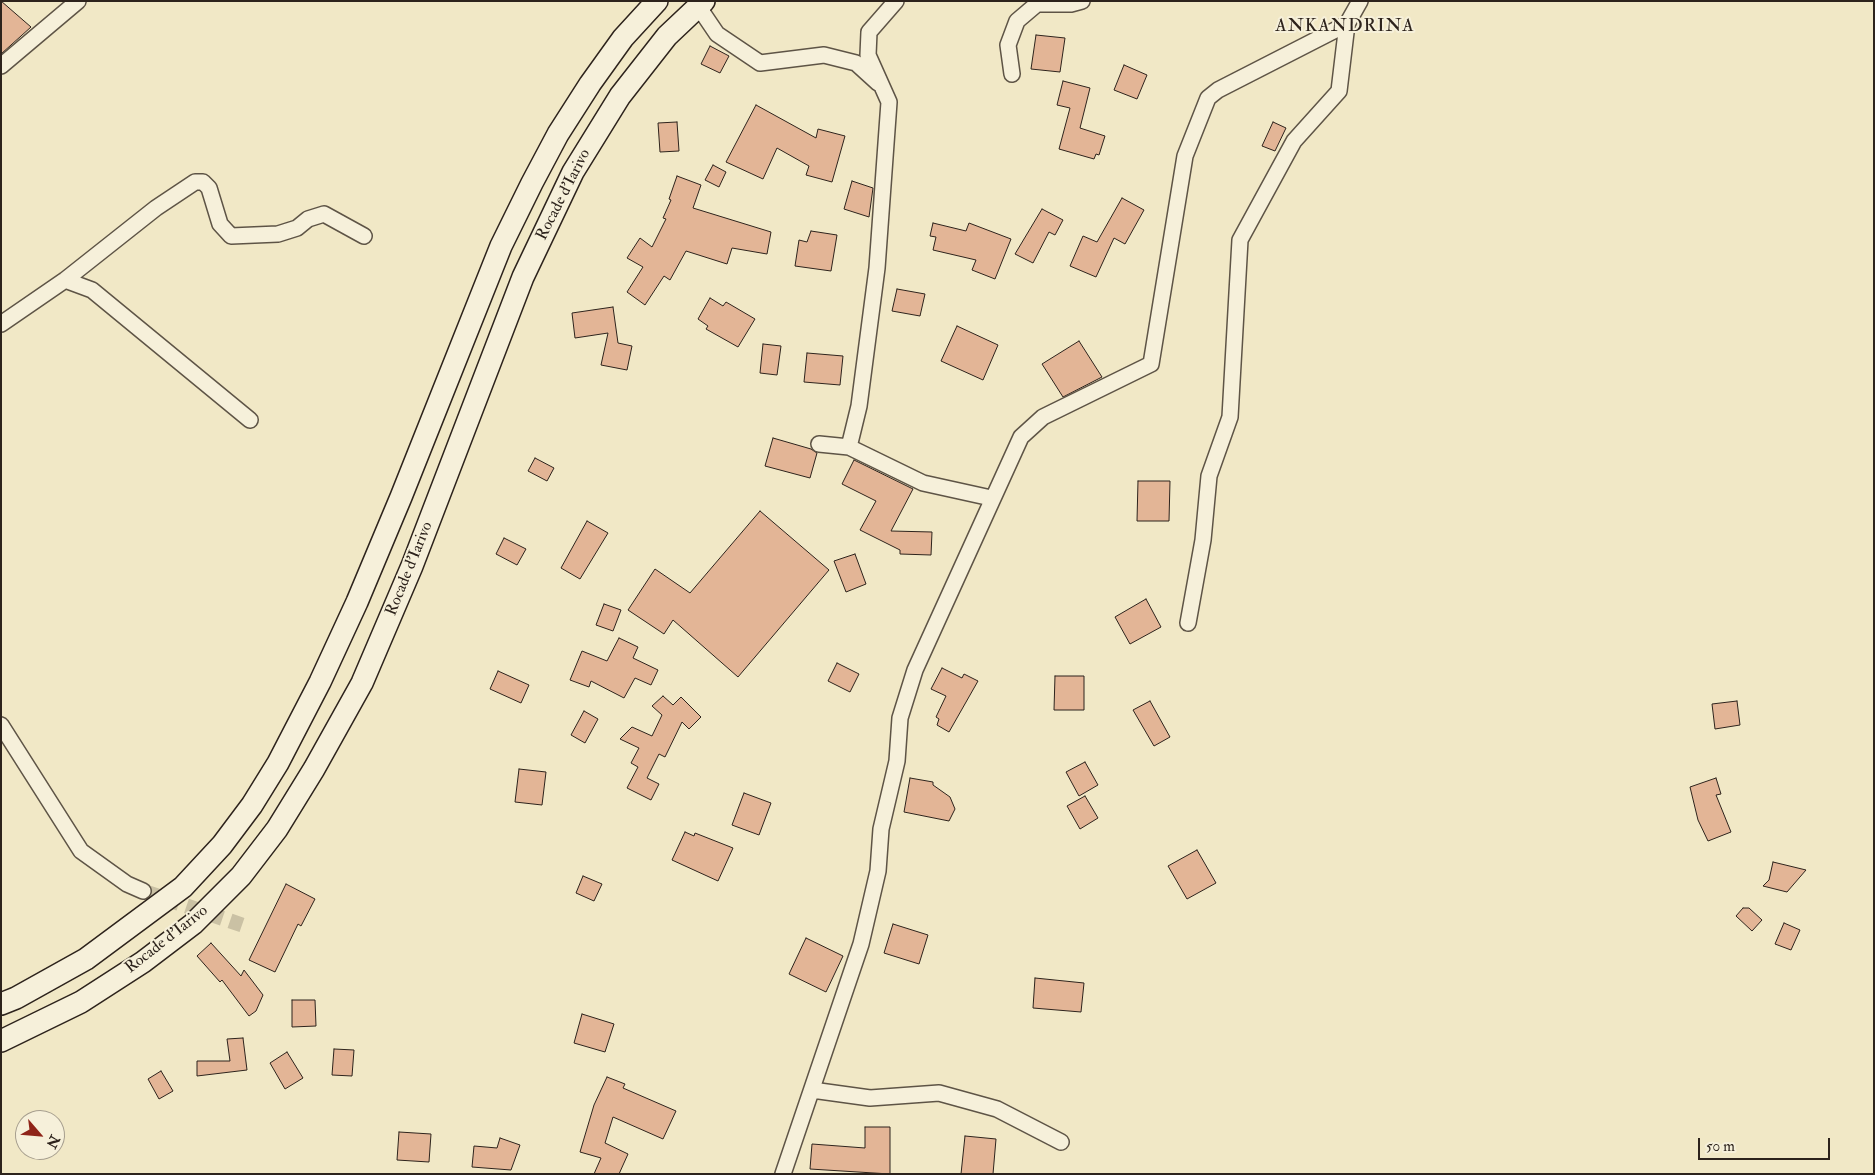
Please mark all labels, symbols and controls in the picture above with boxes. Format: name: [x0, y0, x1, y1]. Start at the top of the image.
district label: ANKANDRINA: [1274, 16, 1416, 38]
street label: Rocade d'Iarivo: [533, 146, 595, 244]
street label: Rocade d'Iarivo: [382, 519, 438, 619]
street label: Rocade d'Iarivo: [122, 902, 212, 978]
north arrow: [15, 1110, 65, 1160]
scale bar: [1700, 1128, 1832, 1160]
text: N: [43, 1132, 63, 1151]
text: 50 m: [1706, 1137, 1735, 1156]

